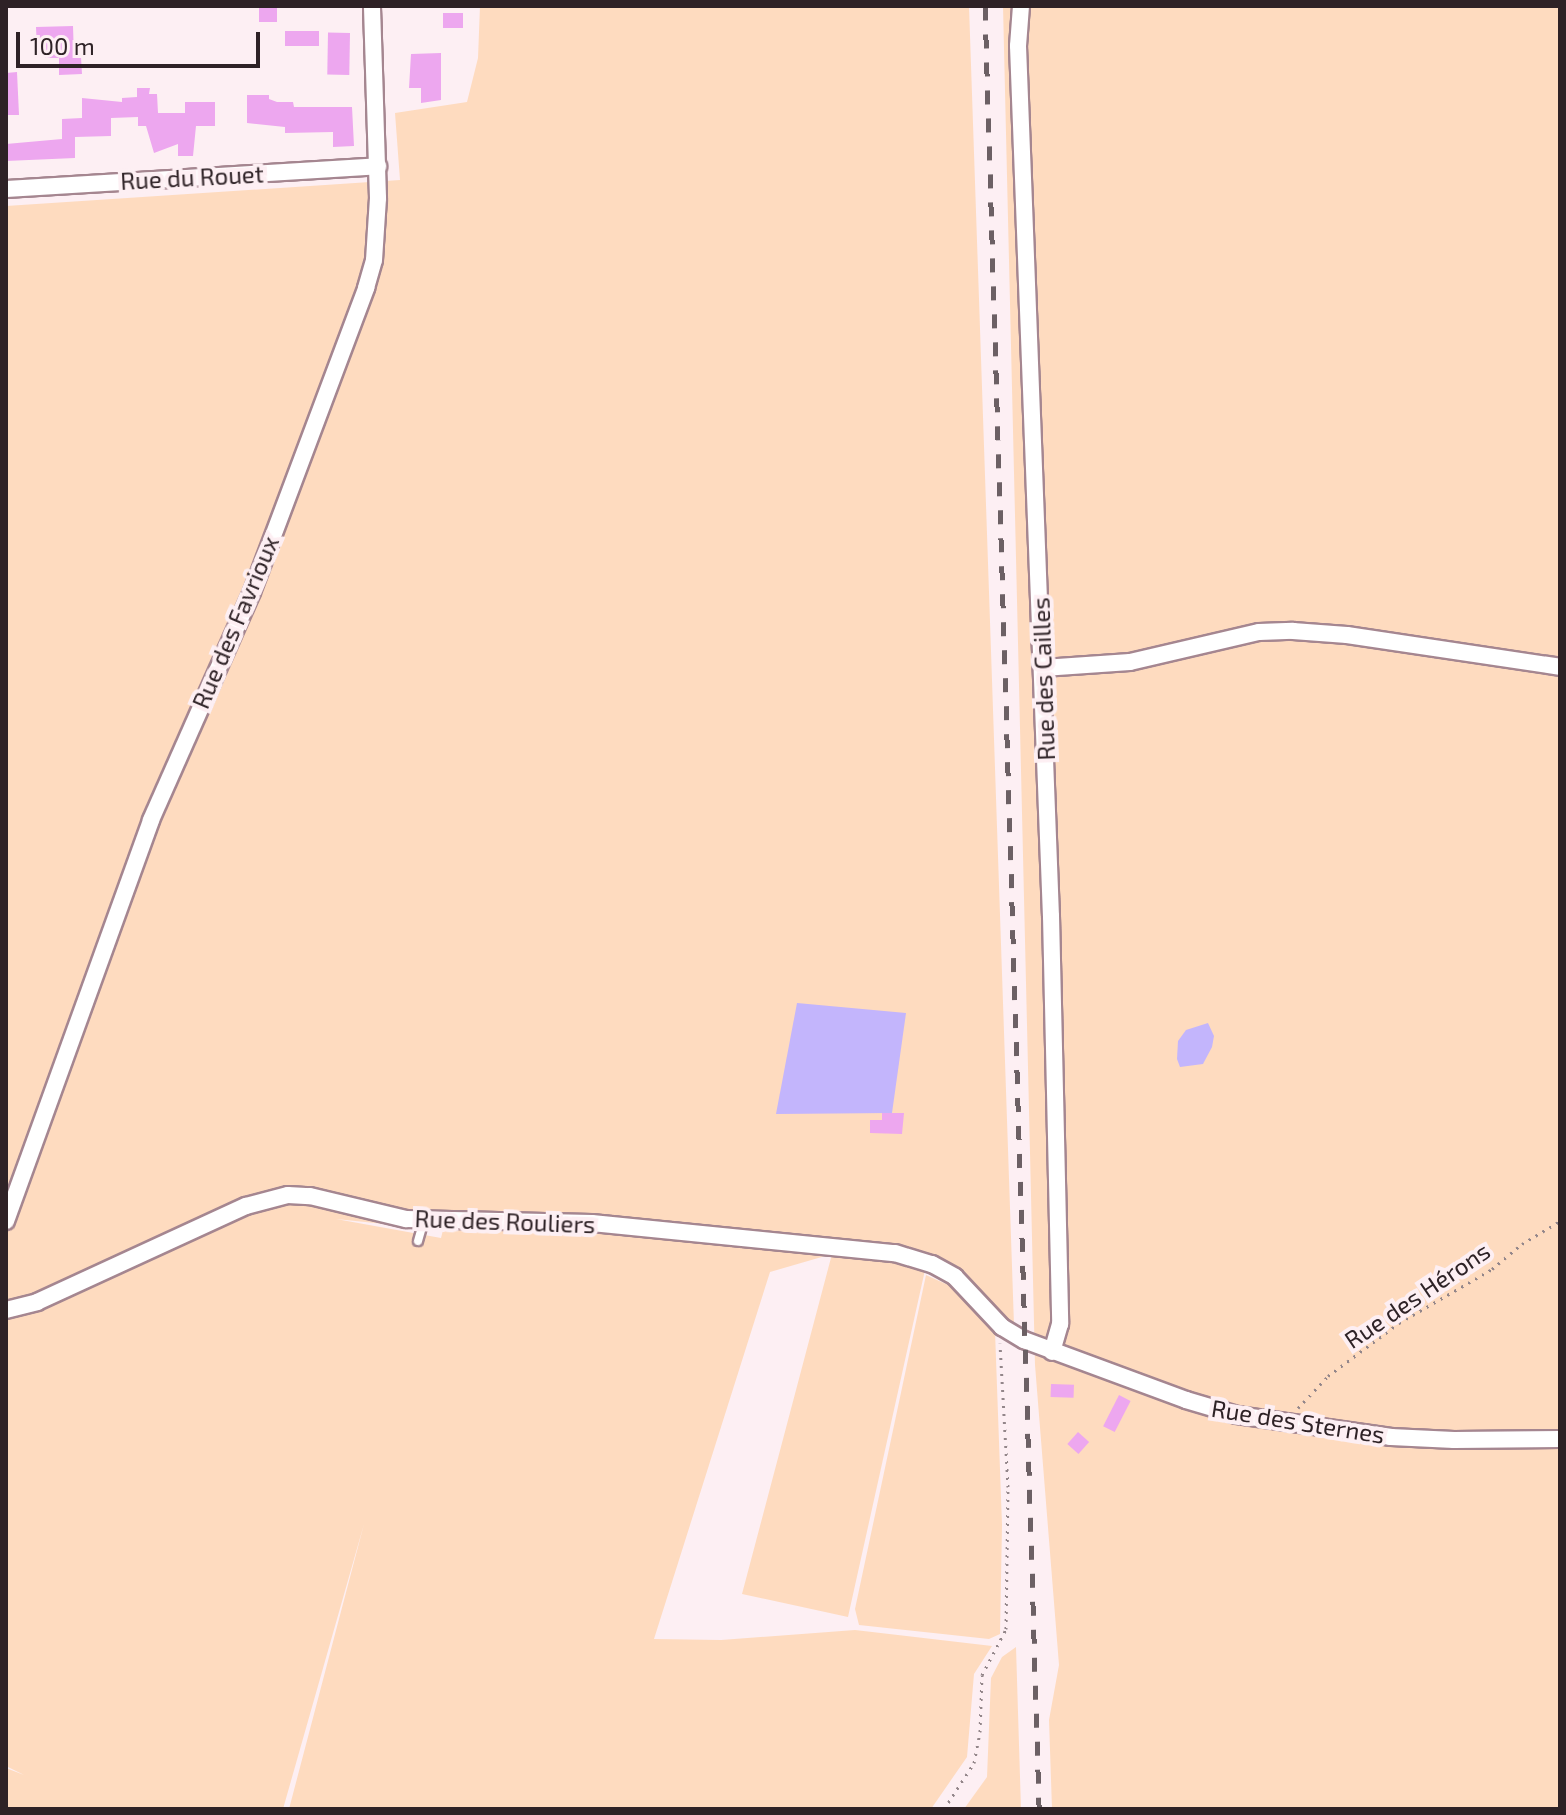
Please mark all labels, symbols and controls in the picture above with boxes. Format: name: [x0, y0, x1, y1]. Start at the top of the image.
scale bar: [20, 16, 264, 66]
text: 100 m: [30, 31, 95, 60]
street label: Rue du Rouet: [120, 159, 264, 195]
street label: Rue des Favrioux: [186, 531, 284, 713]
street label: Rue des Cailles: [1026, 597, 1060, 761]
street label: Rue des Rouliers: [414, 1203, 596, 1239]
street label: Rue des Hérons: [1339, 1236, 1495, 1354]
street label: Rue des Sternes: [1209, 1393, 1387, 1449]

